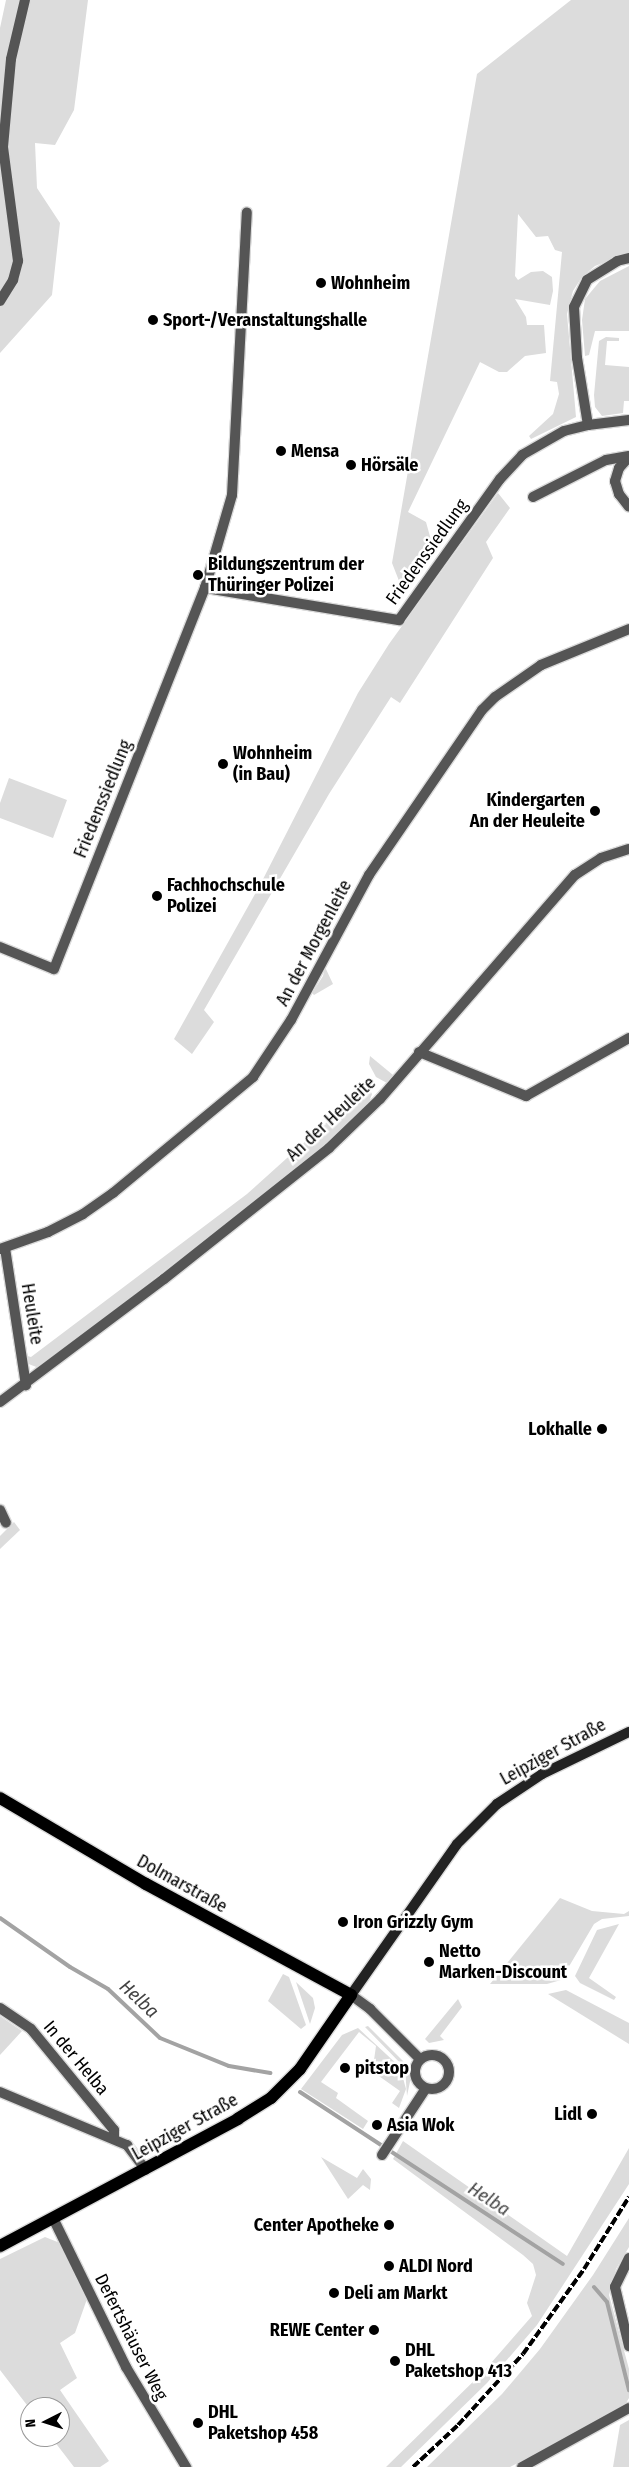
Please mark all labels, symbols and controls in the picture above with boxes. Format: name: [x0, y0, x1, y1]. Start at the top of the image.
place label: Wohnheim: [331, 272, 410, 294]
marker: Wohnheim: [315, 277, 327, 289]
place label: Sport-/Veranstaltungshalle: [163, 309, 367, 331]
marker: Sport-/Veranstaltungshalle: [147, 314, 159, 326]
place label: Mensa: [291, 440, 339, 462]
marker: Mensa: [275, 445, 287, 457]
place label: Hörsäle: [361, 454, 418, 476]
marker: Hörsäle: [345, 459, 357, 471]
street label: Friedenssiedlung: [381, 495, 473, 609]
place label: Bildungszentrum der Thüringer Polizei: [208, 554, 364, 596]
marker: Bildungszentrum der Thüringer Polizei: [192, 569, 204, 581]
street label: Friedenssiedlung: [70, 737, 136, 861]
place label: Wohnheim (in Bau): [233, 743, 312, 786]
marker: Wohnheim (in Bau): [217, 758, 229, 770]
place label: Kindergarten An der Heuleite: [470, 790, 585, 832]
marker: Kindergarten An der Heuleite: [589, 805, 601, 817]
place label: Fachhochschule Polizei: [167, 875, 285, 918]
street label: An der Morgenleite: [272, 876, 356, 1010]
marker: Fachhochschule Polizei: [151, 890, 163, 902]
street label: An der Heuleite: [282, 1072, 380, 1166]
street label: Heuleite: [16, 1282, 48, 1346]
place label: Lokhalle: [528, 1418, 592, 1440]
marker: Lokhalle: [596, 1423, 608, 1435]
street label: Leipziger Straße: [496, 1714, 610, 1790]
street label: Dolmarstraße: [133, 1850, 231, 1918]
place label: Iron Grizzly Gym: [353, 1911, 474, 1933]
marker: Iron Grizzly Gym: [337, 1916, 349, 1928]
place label: Netto Marken-Discount: [439, 1941, 567, 1984]
marker: Netto Marken-Discount: [423, 1956, 435, 1968]
water label: Helba: [115, 1975, 163, 2023]
street label: In der Helba: [39, 2016, 113, 2100]
place label: pitstop: [355, 2057, 409, 2079]
marker: pitstop: [339, 2062, 351, 2074]
street label: Leipziger Straße: [128, 2089, 242, 2165]
place label: Lidl: [554, 2103, 582, 2125]
marker: Lidl: [586, 2108, 598, 2120]
place label: Asia Wok: [387, 2114, 454, 2136]
marker: Asia Wok: [371, 2119, 383, 2131]
water label: Helba: [464, 2177, 514, 2221]
place label: Center Apotheke: [254, 2214, 379, 2236]
marker: Center Apotheke: [383, 2219, 395, 2231]
place label: ALDI Nord: [399, 2255, 473, 2277]
marker: ALDI Nord: [383, 2260, 395, 2272]
street label: Defertshäuser Weg: [90, 2270, 172, 2404]
place label: Deli am Markt: [344, 2282, 448, 2304]
marker: Deli am Markt: [328, 2287, 340, 2299]
place label: REWE Center: [270, 2319, 364, 2341]
marker: REWE Center: [368, 2324, 380, 2336]
place label: DHL Paketshop 413: [405, 2340, 512, 2382]
marker: DHL Paketshop 413: [389, 2355, 401, 2367]
north arrow: [20, 2397, 70, 2447]
place label: DHL Paketshop 458: [208, 2402, 318, 2444]
marker: DHL Paketshop 458: [192, 2417, 204, 2429]
text: N: [22, 2418, 39, 2428]

